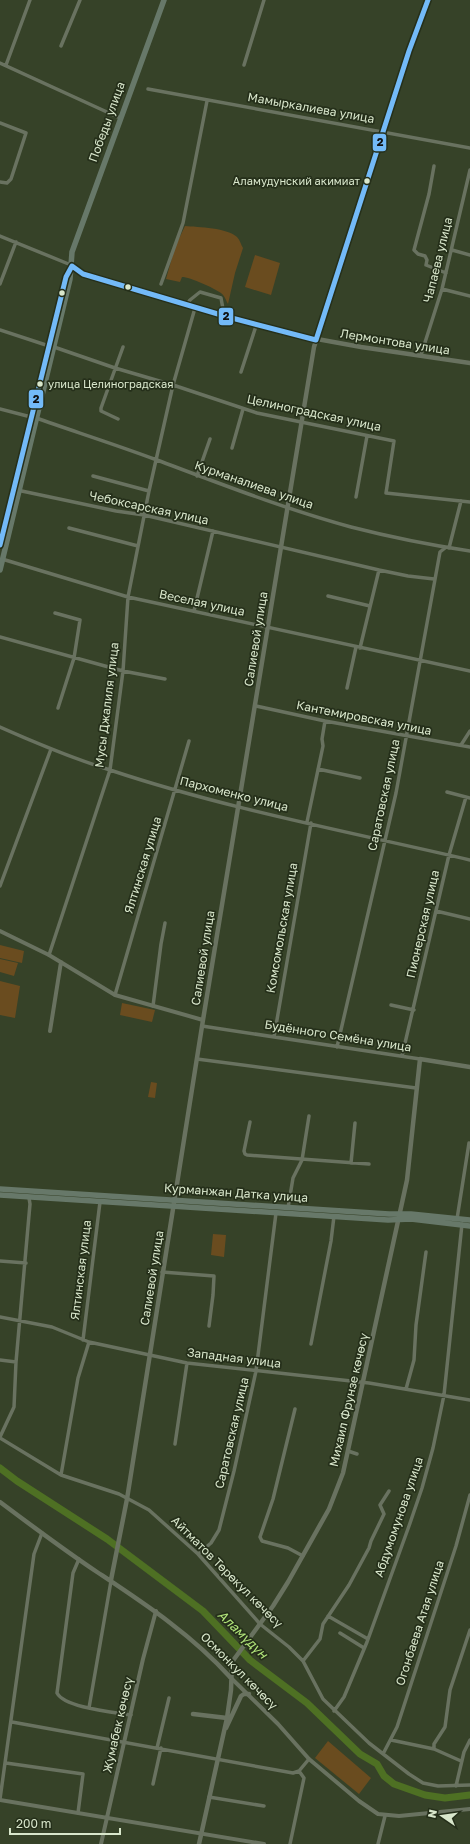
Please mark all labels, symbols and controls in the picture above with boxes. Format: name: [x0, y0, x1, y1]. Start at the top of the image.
street label: Победы улица: [85, 80, 128, 164]
street label: Мамыркалиева улица: [247, 89, 376, 126]
line badge: 2: [372, 133, 387, 152]
text: 2: [377, 135, 384, 148]
place label: Аламудунский акимиат: [233, 174, 361, 187]
marker: Аламудунский акимиат: [362, 176, 372, 186]
street label: Чапаева улица: [420, 216, 455, 304]
unlabelled marker: [123, 282, 133, 292]
unlabelled marker: [57, 288, 67, 298]
line badge: 2: [218, 307, 234, 326]
text: 2: [223, 309, 230, 322]
street label: Лермонтова улица: [339, 325, 451, 358]
place label: улица Целиноградская: [48, 377, 173, 390]
marker: улица Целиноградская: [35, 379, 45, 389]
line badge: 2: [28, 389, 44, 409]
street label: Целиноградская улица: [246, 391, 383, 434]
text: 2: [33, 392, 40, 405]
street label: Курманалиева улица: [193, 457, 315, 512]
street label: Чебоксарская улица: [88, 488, 210, 528]
street label: Веселая улица: [158, 586, 246, 619]
street label: Салиевой улица: [241, 590, 270, 687]
street label: Мусы Джалиля улица: [91, 641, 122, 769]
street label: Кантемировская улица: [295, 697, 433, 738]
street label: Саратовская улица: [364, 738, 403, 852]
street label: Пархоменко улица: [178, 773, 290, 814]
street label: Ялтинская улица: [121, 814, 164, 915]
street label: Комсомольская улица: [263, 862, 300, 994]
street label: Пионерская улица: [403, 868, 442, 979]
street label: Салиевой улица: [188, 909, 217, 1006]
street label: Будённого Семёна улица: [264, 1016, 413, 1055]
street label: Курманжан Датка улица: [164, 1180, 309, 1205]
street label: Ялтинская улица: [67, 1219, 94, 1321]
street label: Салиевой улица: [137, 1229, 166, 1326]
street label: Михаил Фрунзе көчөсү: [326, 1331, 371, 1468]
street label: Западная улица: [186, 1344, 282, 1371]
street label: Саратовская улица: [211, 1376, 252, 1490]
street label: Абдумомунова улица: [371, 1455, 426, 1579]
street label: Айтматов Төрөкул көчөсү: [168, 1513, 286, 1631]
street label: Огонбаева Атая улица: [392, 1558, 447, 1687]
water label: Аламүдүн: [215, 1606, 272, 1662]
street label: Осмонкул көчөсү: [198, 1629, 281, 1713]
street label: Жумабек көчөсү: [99, 1675, 136, 1774]
north arrow: [422, 1796, 462, 1836]
text: N: [424, 1808, 439, 1819]
scale bar: [10, 1810, 120, 1836]
text: 200 m: [16, 1816, 51, 1831]

